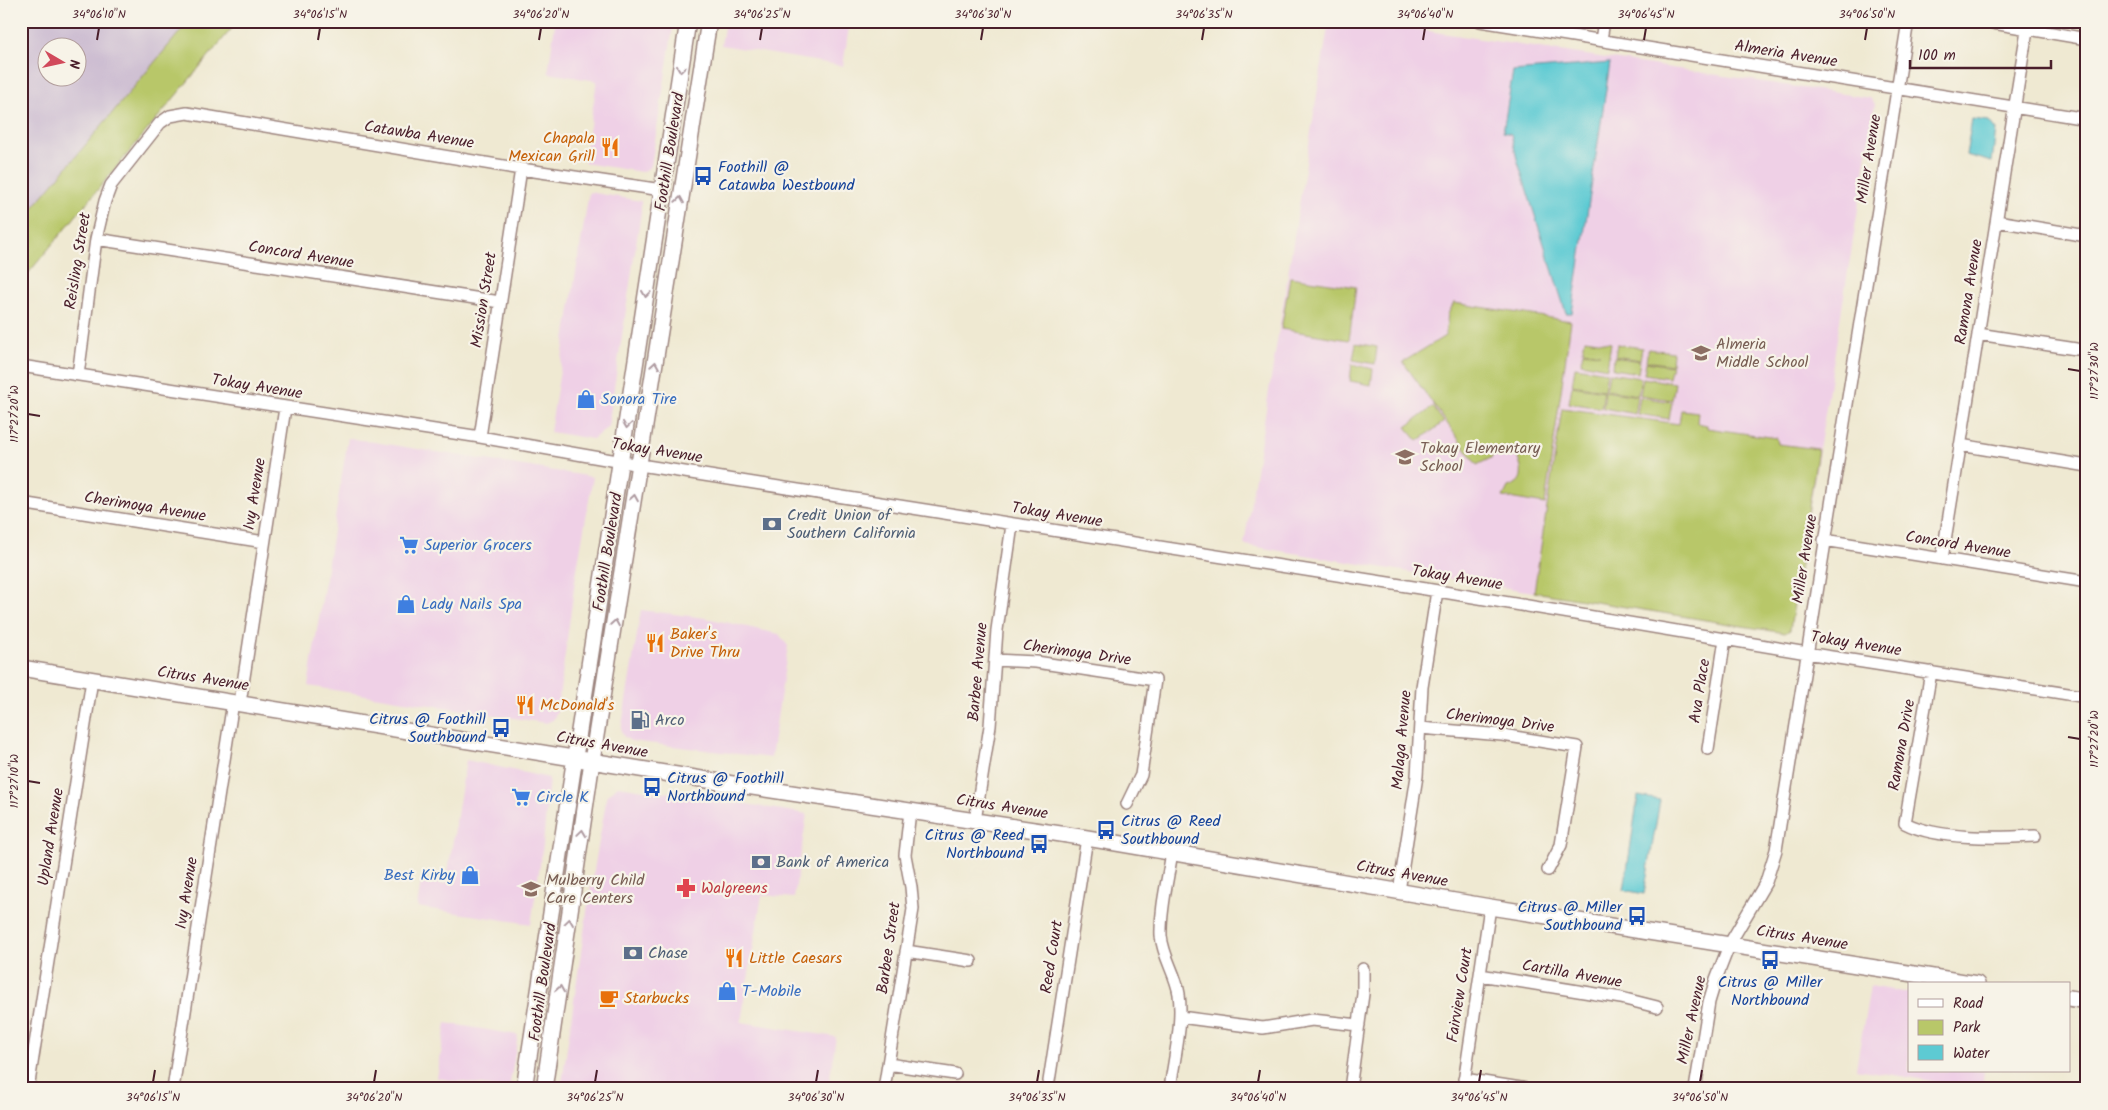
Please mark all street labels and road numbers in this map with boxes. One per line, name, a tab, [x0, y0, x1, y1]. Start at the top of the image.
street label: Almeria Avenue	[1733, 34, 1839, 74]
street label: Foothill Boulevard	[648, 90, 692, 213]
street label: Miller Avenue	[1850, 112, 1888, 206]
street label: Catawba Avenue	[362, 114, 476, 156]
street label: Reisling Street	[58, 210, 98, 311]
street label: Concord Avenue	[246, 234, 356, 276]
street label: Ramona Avenue	[1948, 238, 1990, 346]
street label: Mission Street	[464, 250, 504, 350]
street label: Tokay Avenue	[210, 367, 304, 407]
street label: Tokay Avenue	[610, 431, 704, 471]
street label: Ivy Avenue	[237, 456, 273, 532]
street label: Cherimoya Avenue	[82, 485, 208, 529]
street label: Foothill Boulevard	[586, 490, 630, 613]
street label: Tokay Avenue	[1010, 495, 1104, 535]
street label: Miller Avenue	[1786, 512, 1824, 606]
street label: Concord Avenue	[1903, 524, 2013, 566]
street label: Tokay Avenue	[1410, 558, 1504, 598]
street label: Barbee Avenue	[961, 621, 995, 723]
street label: Tokay Avenue	[1809, 624, 1903, 664]
street label: Cherimoya Drive	[1021, 633, 1133, 673]
street label: Ava Place	[1683, 657, 1717, 725]
street label: Citrus Avenue	[155, 659, 251, 699]
street label: Malaga Avenue	[1385, 689, 1419, 791]
street label: Ramona Drive	[1882, 697, 1922, 793]
street label: Cherimoya Drive	[1444, 702, 1556, 740]
street label: Citrus Avenue	[554, 725, 650, 765]
street label: Upland Avenue	[31, 786, 71, 888]
street label: Citrus Avenue	[954, 787, 1050, 827]
street label: Citrus Avenue	[1354, 854, 1450, 894]
street label: Ivy Avenue	[169, 855, 205, 931]
street label: Barbee Street	[870, 900, 908, 996]
street label: Reed Court	[1034, 918, 1070, 996]
street label: Citrus Avenue	[1754, 918, 1850, 958]
street label: Foothill Boulevard	[522, 920, 564, 1043]
street label: Fairview Court	[1440, 945, 1480, 1044]
street label: Cartilla Avenue	[1520, 953, 1624, 995]
street label: Miller Avenue	[1670, 973, 1714, 1067]

